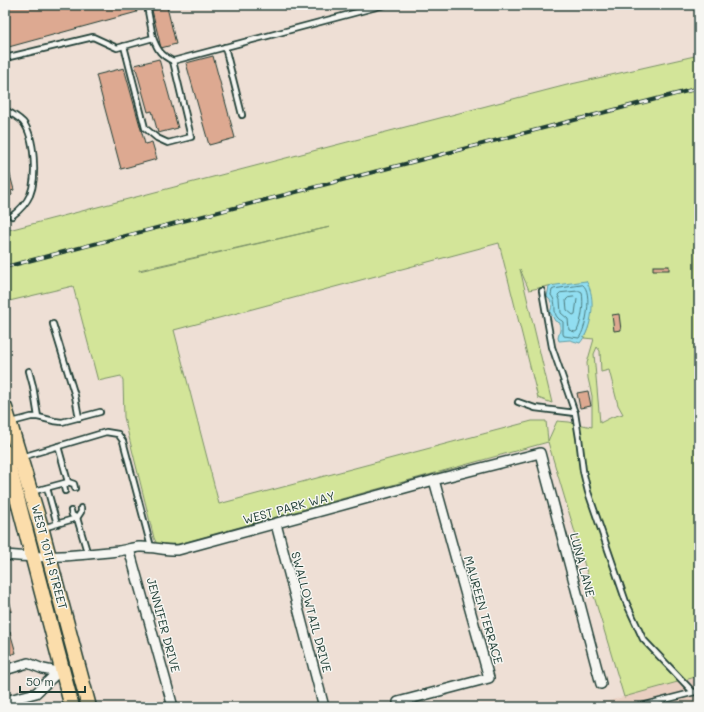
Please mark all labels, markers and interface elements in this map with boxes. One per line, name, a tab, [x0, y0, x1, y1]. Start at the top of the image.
street label: WEST PARK WAY	[241, 487, 337, 527]
street label: WEST 10TH STREET	[28, 502, 72, 611]
street label: LUNA LANE	[567, 531, 599, 599]
street label: SWALLOWTAIL DRIVE	[288, 550, 336, 674]
street label: MAUREEN TERRACE	[461, 554, 507, 666]
street label: JENNIFER DRIVE	[144, 576, 184, 674]
scale bar	[20, 668, 85, 694]
text: 50 m	[26, 673, 54, 689]

